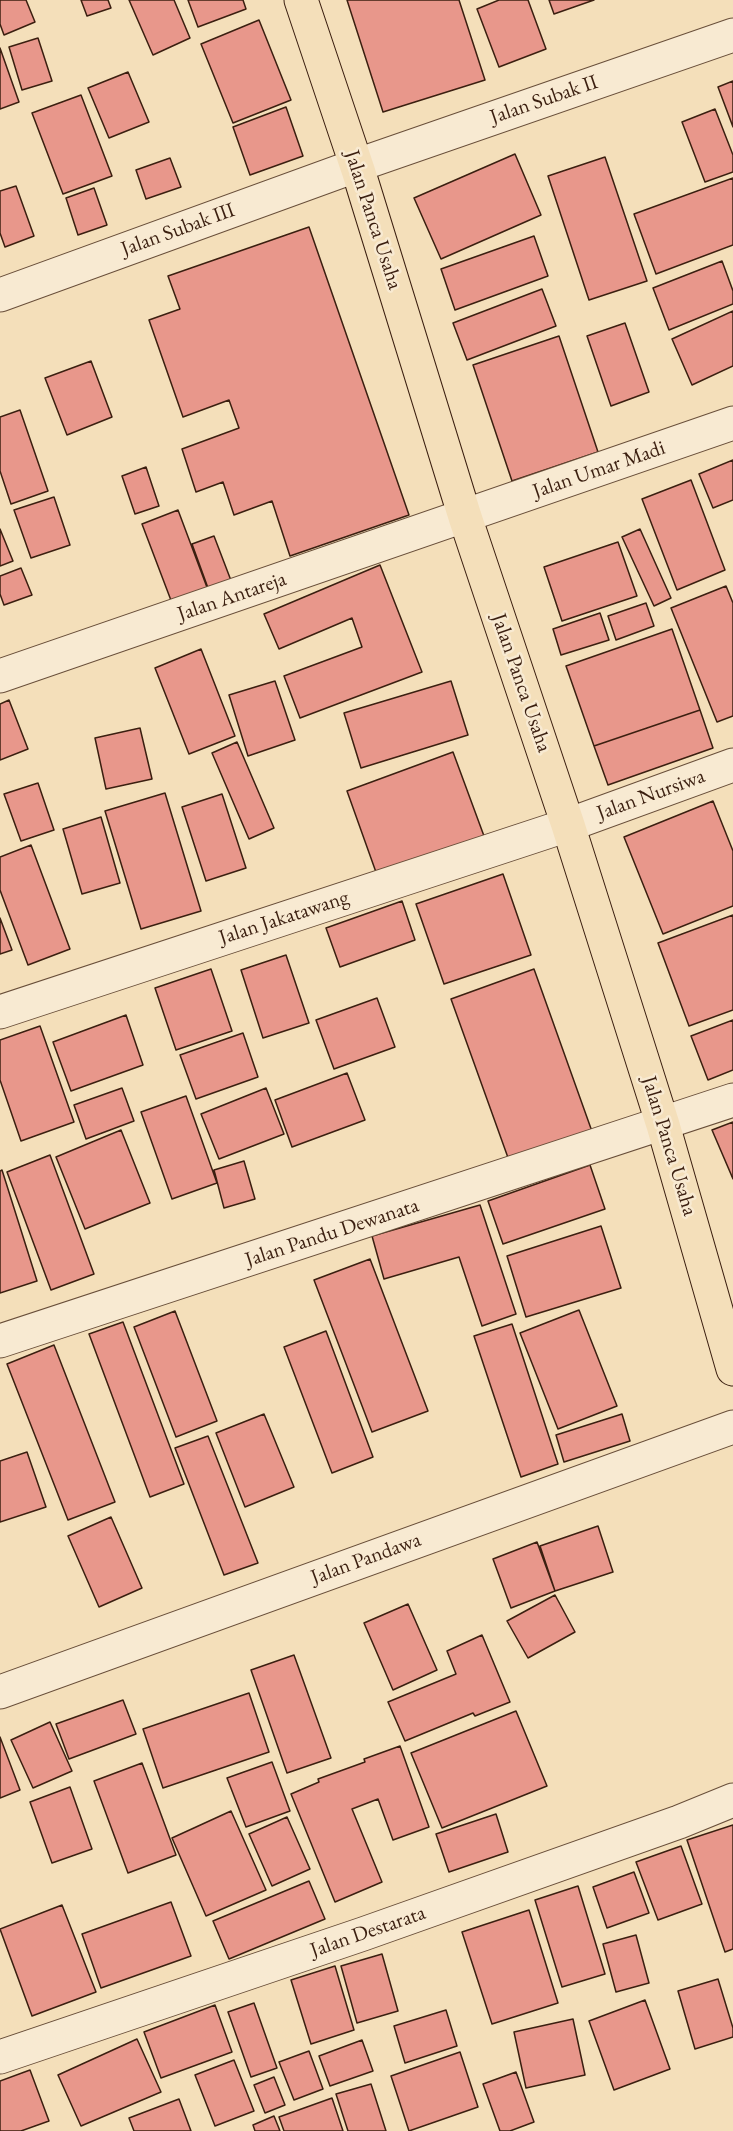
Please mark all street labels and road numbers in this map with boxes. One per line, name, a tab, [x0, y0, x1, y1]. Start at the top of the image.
street label: Jalan Subak II	[487, 70, 601, 130]
street label: Jalan Panca Usaha	[339, 147, 407, 293]
street label: Jalan Subak III	[118, 198, 238, 262]
street label: Jalan Umar Madi	[530, 436, 668, 504]
street label: Jalan Antareja	[174, 567, 290, 627]
street label: Jalan Panca Usaha	[485, 610, 557, 756]
street label: Jalan Nursiwa	[593, 764, 709, 826]
street label: Jalan Jakatawang	[216, 885, 352, 951]
street label: Jalan Panca Usaha	[636, 1073, 702, 1219]
street label: Jalan Pandu Dewanata	[242, 1193, 422, 1273]
street label: Jalan Pandawa	[308, 1527, 424, 1591]
street label: Jalan Destarata	[307, 1900, 429, 1964]

